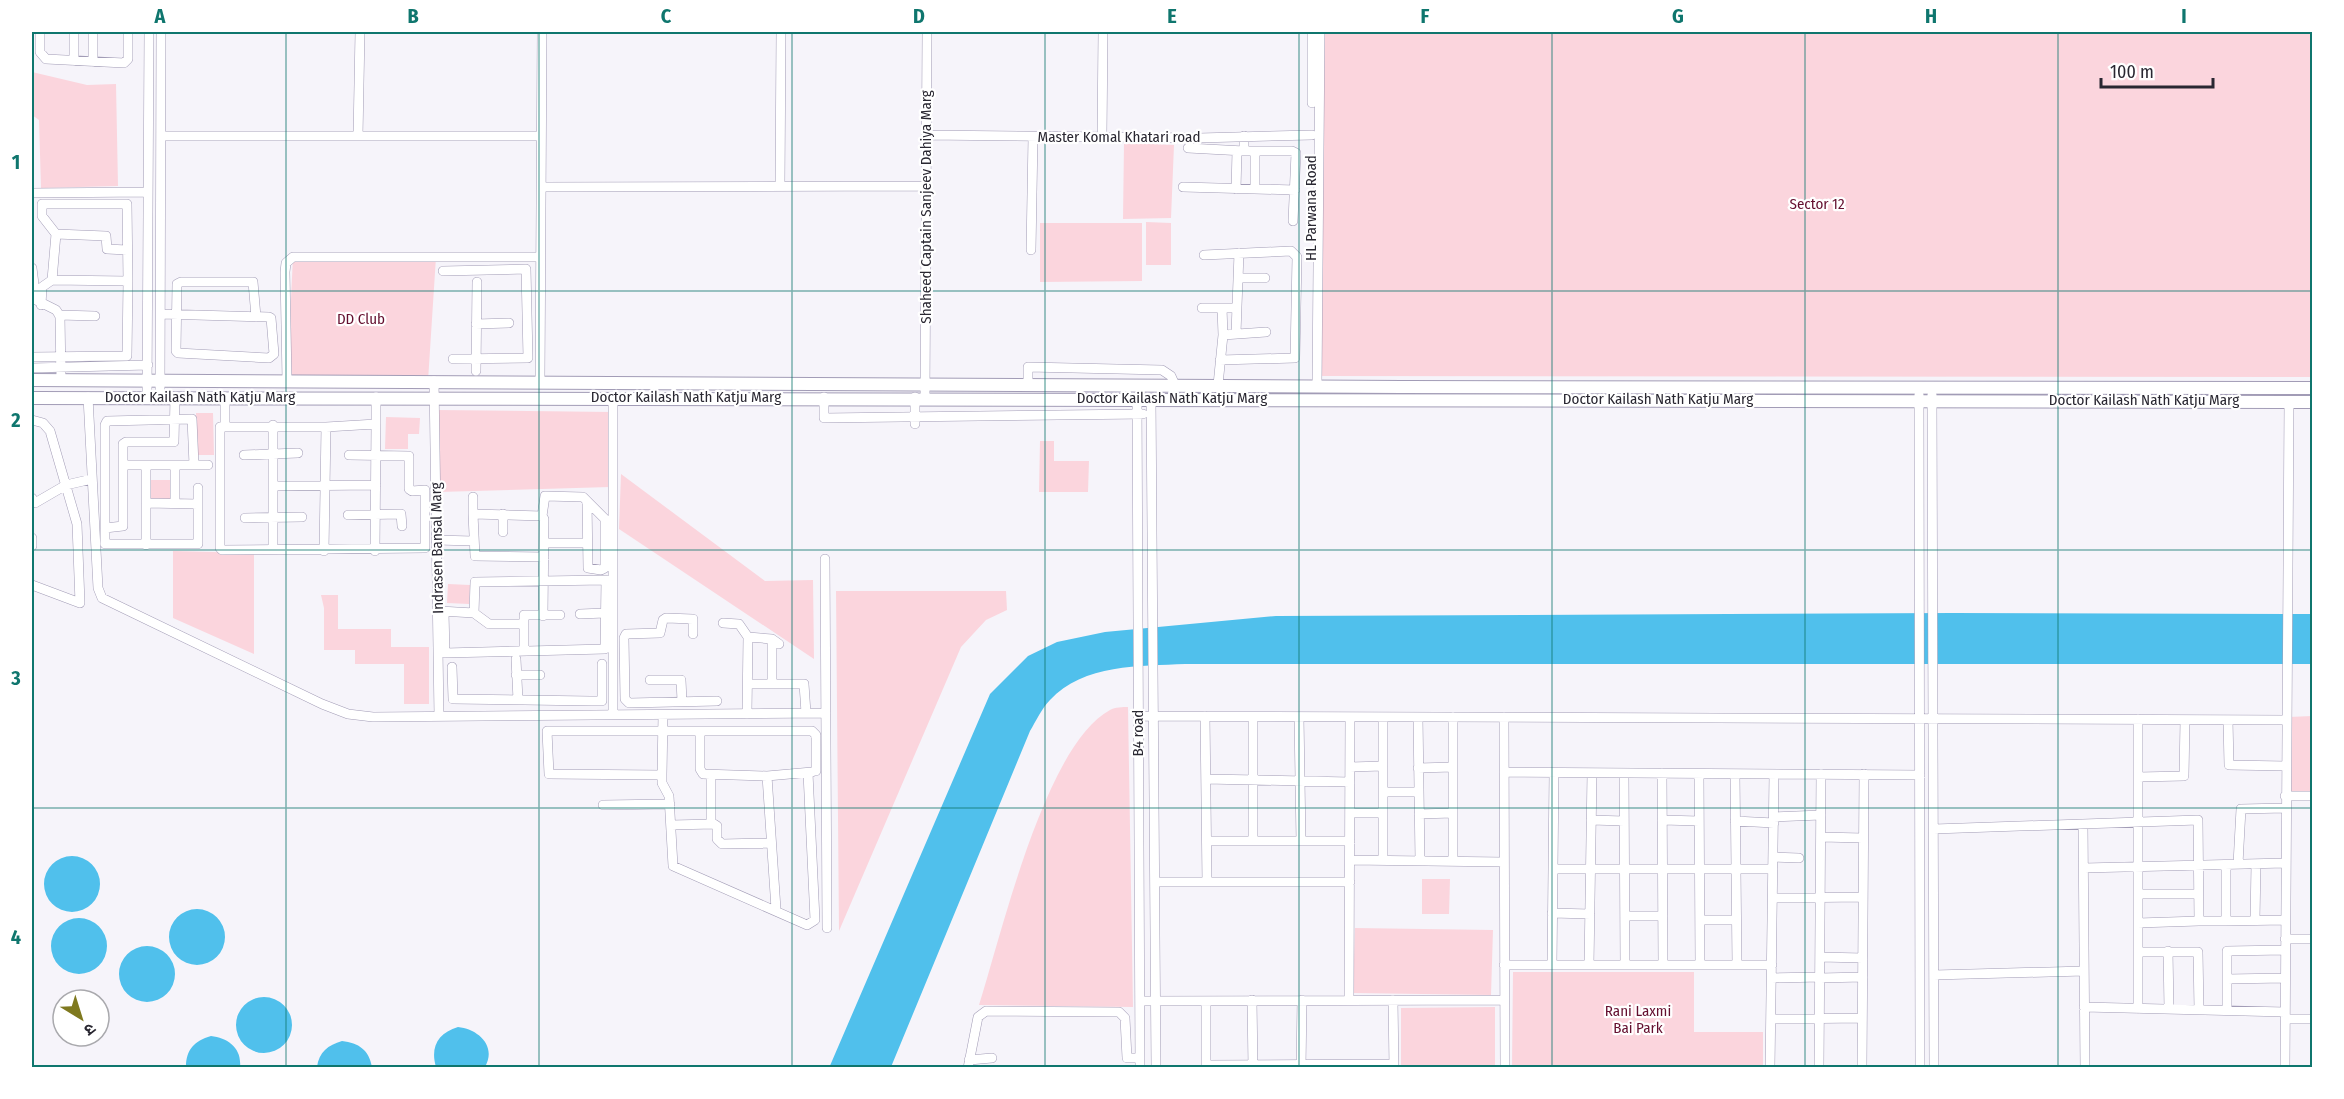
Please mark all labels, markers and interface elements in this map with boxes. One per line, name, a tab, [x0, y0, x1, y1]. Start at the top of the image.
text: A	[154, 4, 167, 28]
text: B	[407, 4, 419, 28]
text: C	[661, 4, 672, 28]
text: D	[913, 4, 925, 28]
text: E	[1167, 4, 1177, 28]
text: F	[1421, 4, 1430, 28]
text: G	[1672, 4, 1684, 28]
text: H	[1925, 4, 1937, 28]
text: I	[2181, 4, 2187, 28]
scale bar	[2101, 51, 2214, 89]
text: 100 m	[2110, 61, 2154, 83]
street label: Shaheed Captain Sanjeev Dahiya Marg	[917, 90, 935, 324]
street label: Master Komal Khatari road	[1038, 128, 1200, 146]
text: 1	[12, 150, 20, 174]
street label: HL Parwana Road	[1302, 155, 1320, 261]
park label: Sector 12	[1789, 195, 1845, 213]
park label: DD Club	[337, 310, 385, 328]
street label: Doctor Kailash Nath Katju Marg	[105, 388, 295, 406]
street label: Doctor Kailash Nath Katju Marg	[591, 388, 781, 406]
street label: Doctor Kailash Nath Katju Marg	[1077, 389, 1267, 407]
street label: Doctor Kailash Nath Katju Marg	[1563, 390, 1753, 408]
street label: Doctor Kailash Nath Katju Marg	[2049, 391, 2239, 409]
text: 2	[10, 408, 21, 432]
street label: Indrasen Bansal Marg	[427, 482, 447, 614]
text: 3	[10, 666, 21, 690]
street label: B4 road	[1129, 710, 1147, 756]
text: 4	[11, 925, 21, 949]
north arrow	[51, 988, 111, 1048]
park label: Rani Laxmi Bai Park	[1605, 1002, 1671, 1037]
text: उ	[80, 1019, 99, 1040]

